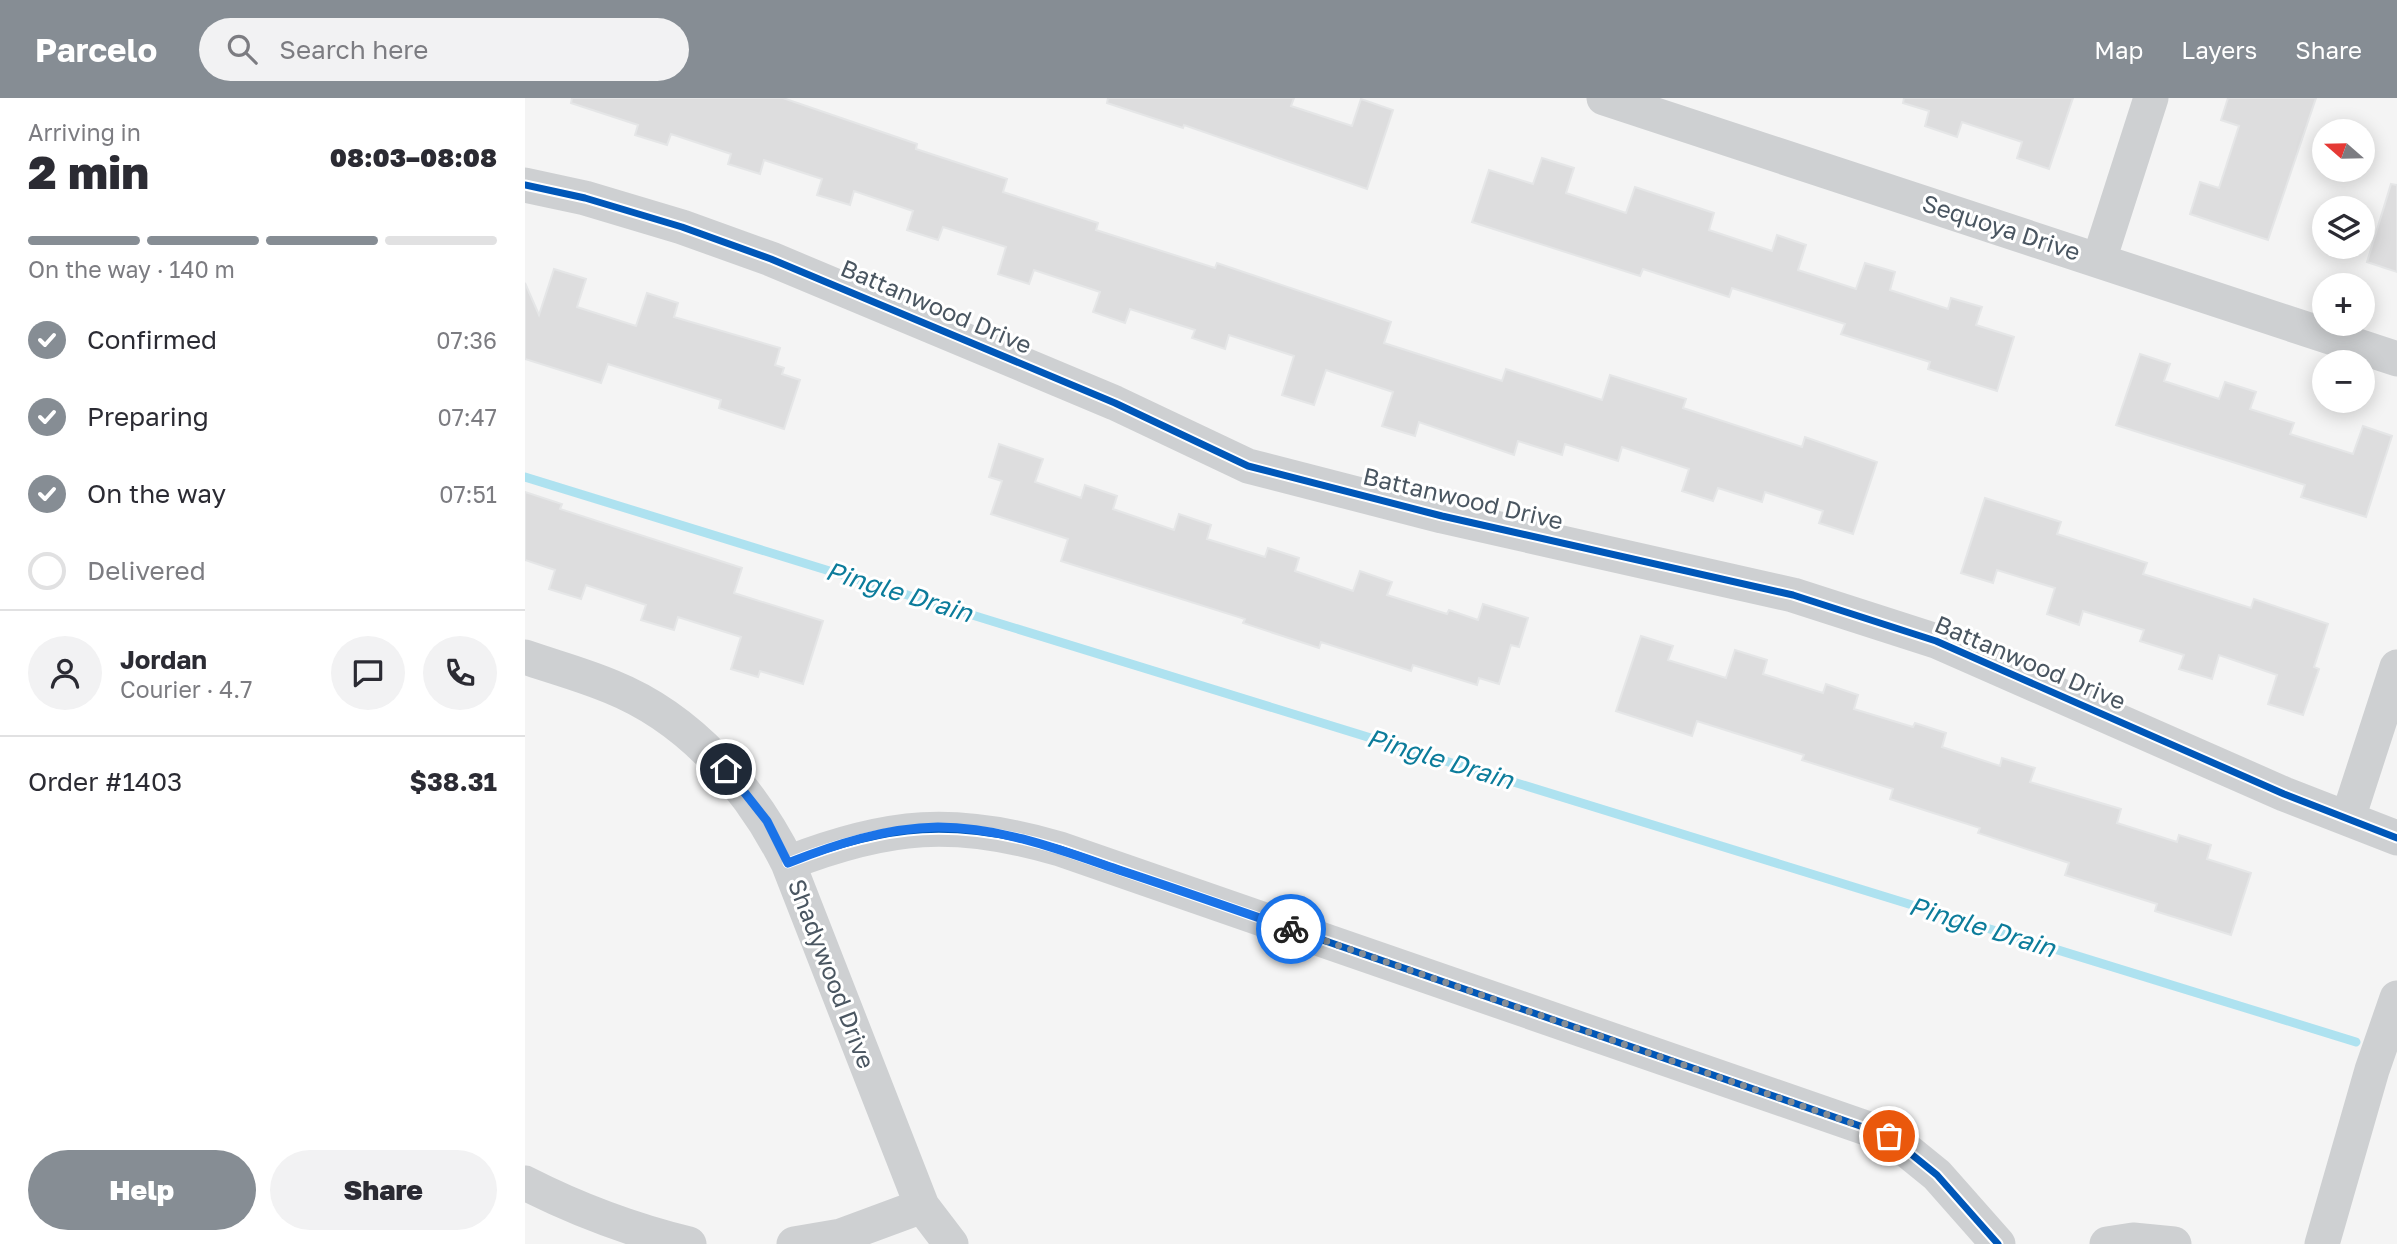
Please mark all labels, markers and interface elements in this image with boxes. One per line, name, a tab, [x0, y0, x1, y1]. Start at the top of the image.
search box	[199, 18, 689, 81]
text: Parcelo	[35, 30, 157, 69]
icon: search	[223, 30, 261, 68]
text: Search here	[279, 34, 428, 65]
text: Map	[2094, 35, 2143, 64]
text: Layers	[2181, 35, 2257, 64]
text: Share	[2295, 35, 2362, 64]
text: Arriving in	[28, 118, 141, 146]
north arrow	[2312, 119, 2375, 182]
map controls	[2312, 119, 2375, 413]
text: 08:03–08:08	[330, 142, 497, 173]
text: 2 min	[28, 144, 149, 199]
street label: Sequoya Drive	[1919, 187, 2084, 266]
button: layers	[2312, 196, 2375, 259]
street label: Battanwood Drive	[837, 252, 1036, 359]
text: On the way · 140 m	[28, 255, 235, 283]
button: +	[2312, 273, 2375, 336]
icon: check	[28, 321, 66, 359]
text: Confirmed	[87, 324, 217, 355]
text: 07:36	[436, 326, 497, 354]
button: −	[2312, 350, 2375, 413]
icon: check	[28, 398, 66, 436]
text: Preparing	[87, 401, 209, 432]
text: 07:47	[437, 403, 497, 431]
street label: Battanwood Drive	[1360, 460, 1566, 535]
icon: check	[28, 475, 66, 513]
text: On the way	[87, 478, 226, 509]
text: 07:51	[439, 480, 497, 508]
text: Delivered	[87, 555, 206, 586]
water label: Pingle Drain	[822, 555, 977, 629]
street label: Battanwood Drive	[1931, 608, 2130, 715]
button: person	[28, 636, 102, 710]
button: chat	[331, 636, 405, 710]
button: phone	[423, 636, 497, 710]
text: Jordan	[120, 644, 207, 675]
text: Courier · 4.7	[120, 675, 252, 703]
water label: Pingle Drain	[1363, 722, 1518, 796]
pin	[696, 739, 756, 799]
icon: home	[707, 750, 745, 788]
text: Order #1403	[28, 766, 182, 797]
text: $38.31	[410, 766, 497, 797]
street label: Shadywood Drive	[783, 875, 882, 1072]
water label: Pingle Drain	[1905, 890, 2060, 964]
courier	[1256, 894, 1326, 964]
icon: bike	[1272, 910, 1310, 948]
pin	[1859, 1106, 1919, 1166]
icon: bag	[1870, 1117, 1908, 1155]
button: Help	[28, 1150, 256, 1230]
button: Share	[270, 1150, 497, 1230]

